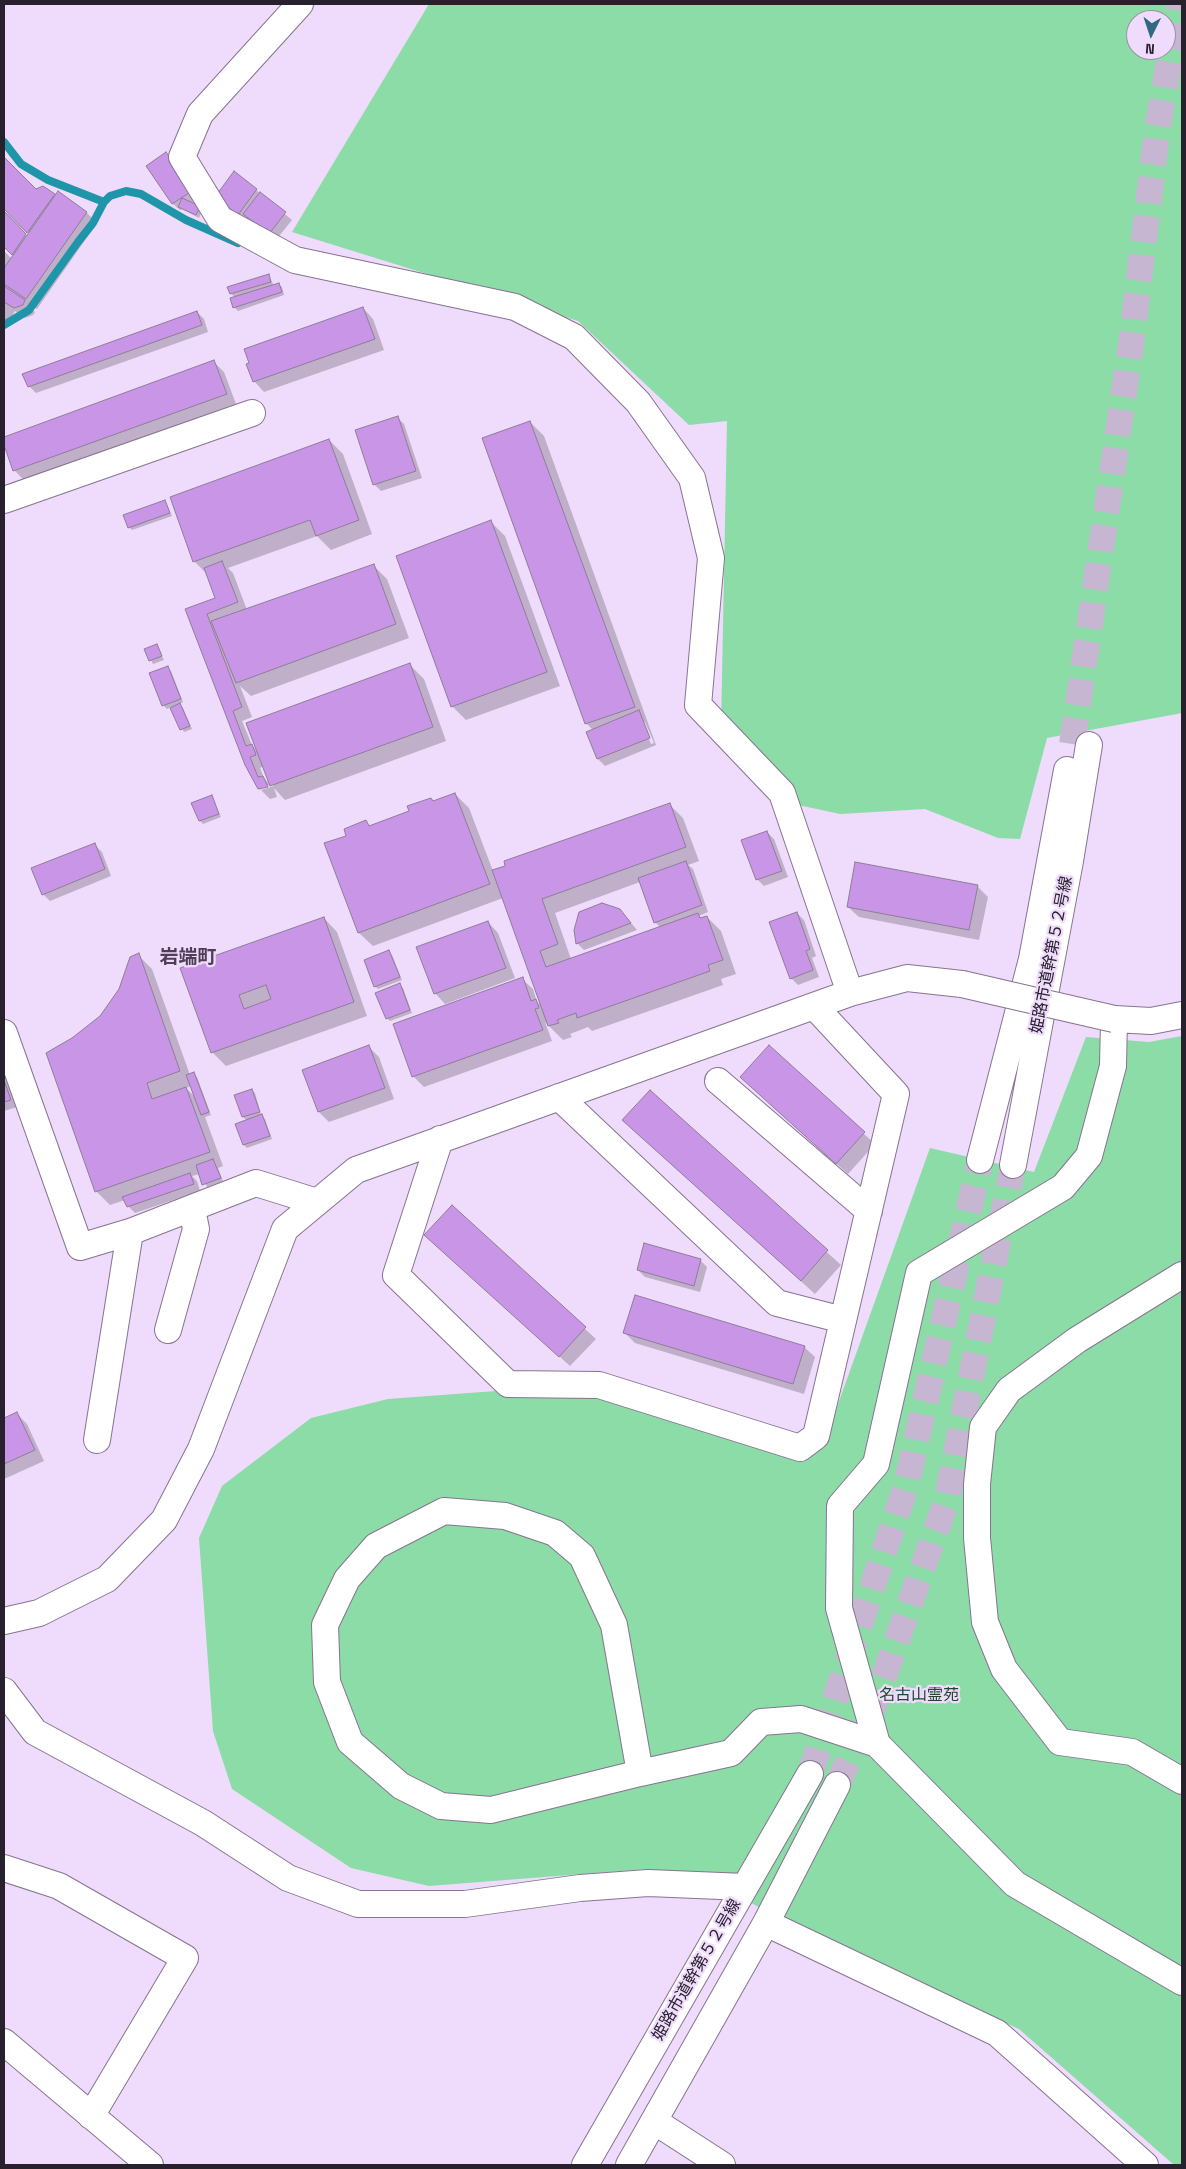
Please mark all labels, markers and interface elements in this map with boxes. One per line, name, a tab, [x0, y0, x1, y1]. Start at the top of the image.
north arrow	[1126, 10, 1176, 60]
text: N	[1145, 40, 1155, 58]
street label: 姫路市道幹第５２号線	[1027, 875, 1077, 1035]
district label: 岩端町	[160, 947, 216, 969]
park label: 名古山霊苑	[879, 1686, 959, 1706]
street label: 姫路市道幹第５２号線	[649, 1896, 745, 2044]

